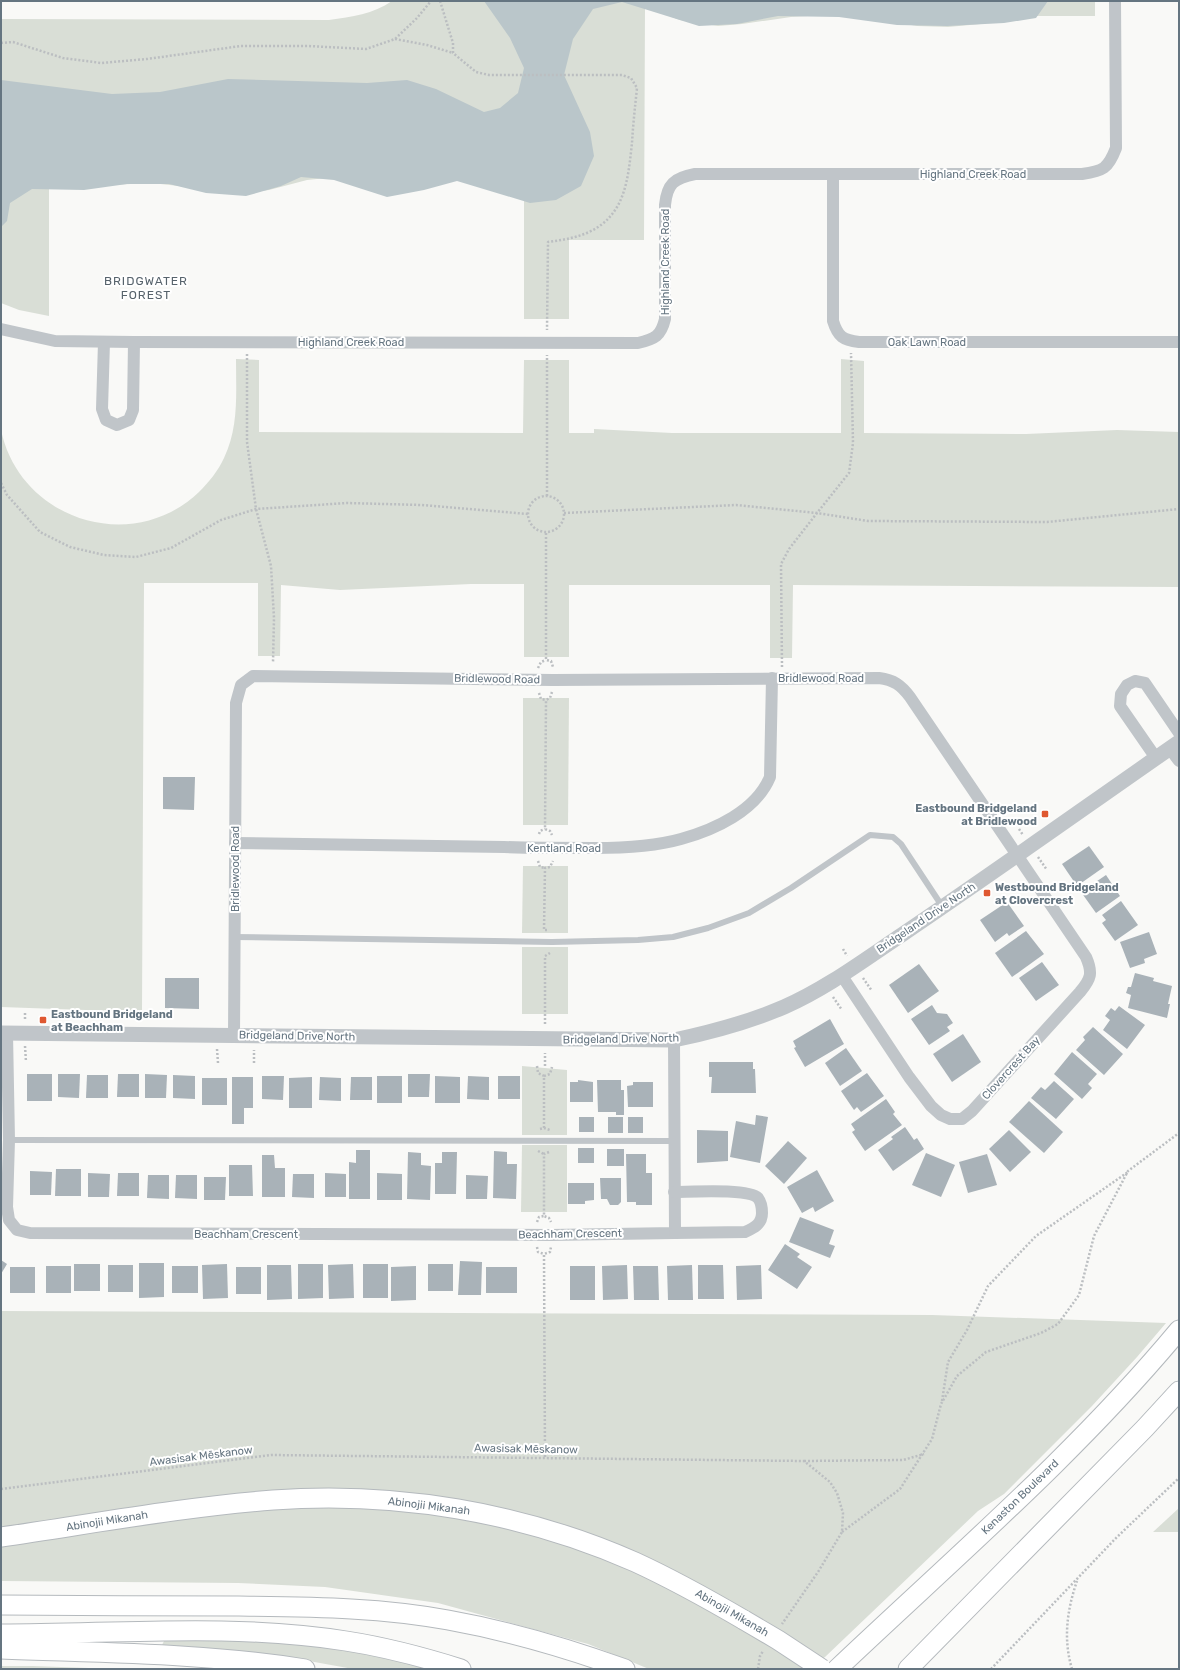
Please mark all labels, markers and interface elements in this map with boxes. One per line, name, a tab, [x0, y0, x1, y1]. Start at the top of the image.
street label: Highland Creek Road	[920, 168, 1026, 181]
street label: Highland Creek Road	[659, 209, 672, 315]
district label: BRIDGWATER FOREST	[104, 274, 188, 302]
street label: Highland Creek Road	[298, 336, 404, 349]
street label: Oak Lawn Road	[888, 336, 966, 349]
street label: Bridlewood Road	[454, 672, 540, 686]
street label: Bridlewood Road	[778, 672, 864, 685]
place label: Eastbound Bridgeland at Bridlewood	[915, 802, 1037, 828]
marker: Eastbound Bridgeland at Bridlewood	[1040, 809, 1050, 819]
street label: Bridlewood Road	[229, 826, 242, 912]
street label: Kentland Road	[527, 842, 601, 855]
street label: Bridgeland Drive North	[874, 880, 978, 956]
place label: Westbound Bridgeland at Clovercrest	[995, 881, 1119, 907]
marker: Westbound Bridgeland at Clovercrest	[982, 888, 992, 898]
place label: Eastbound Bridgeland at Beachham	[51, 1008, 173, 1034]
marker: Eastbound Bridgeland at Beachham	[38, 1015, 48, 1025]
street label: Bridgeland Drive North	[239, 1028, 355, 1044]
street label: Bridgeland Drive North	[563, 1031, 679, 1047]
street label: Clovercrest Bay	[979, 1034, 1043, 1102]
street label: Beachham Crescent	[518, 1227, 623, 1241]
street label: Beachham Crescent	[194, 1228, 299, 1241]
street label: Awasisak Mēskanow	[474, 1442, 578, 1456]
street label: Awasisak Mēskanow	[149, 1443, 254, 1469]
street label: Kenaston Boulevard	[979, 1457, 1061, 1537]
street label: Abinojii Mikanah	[387, 1495, 471, 1517]
street label: Abinojii Mikanah	[65, 1508, 149, 1534]
street label: Abinojii Mikanah	[693, 1587, 771, 1639]

